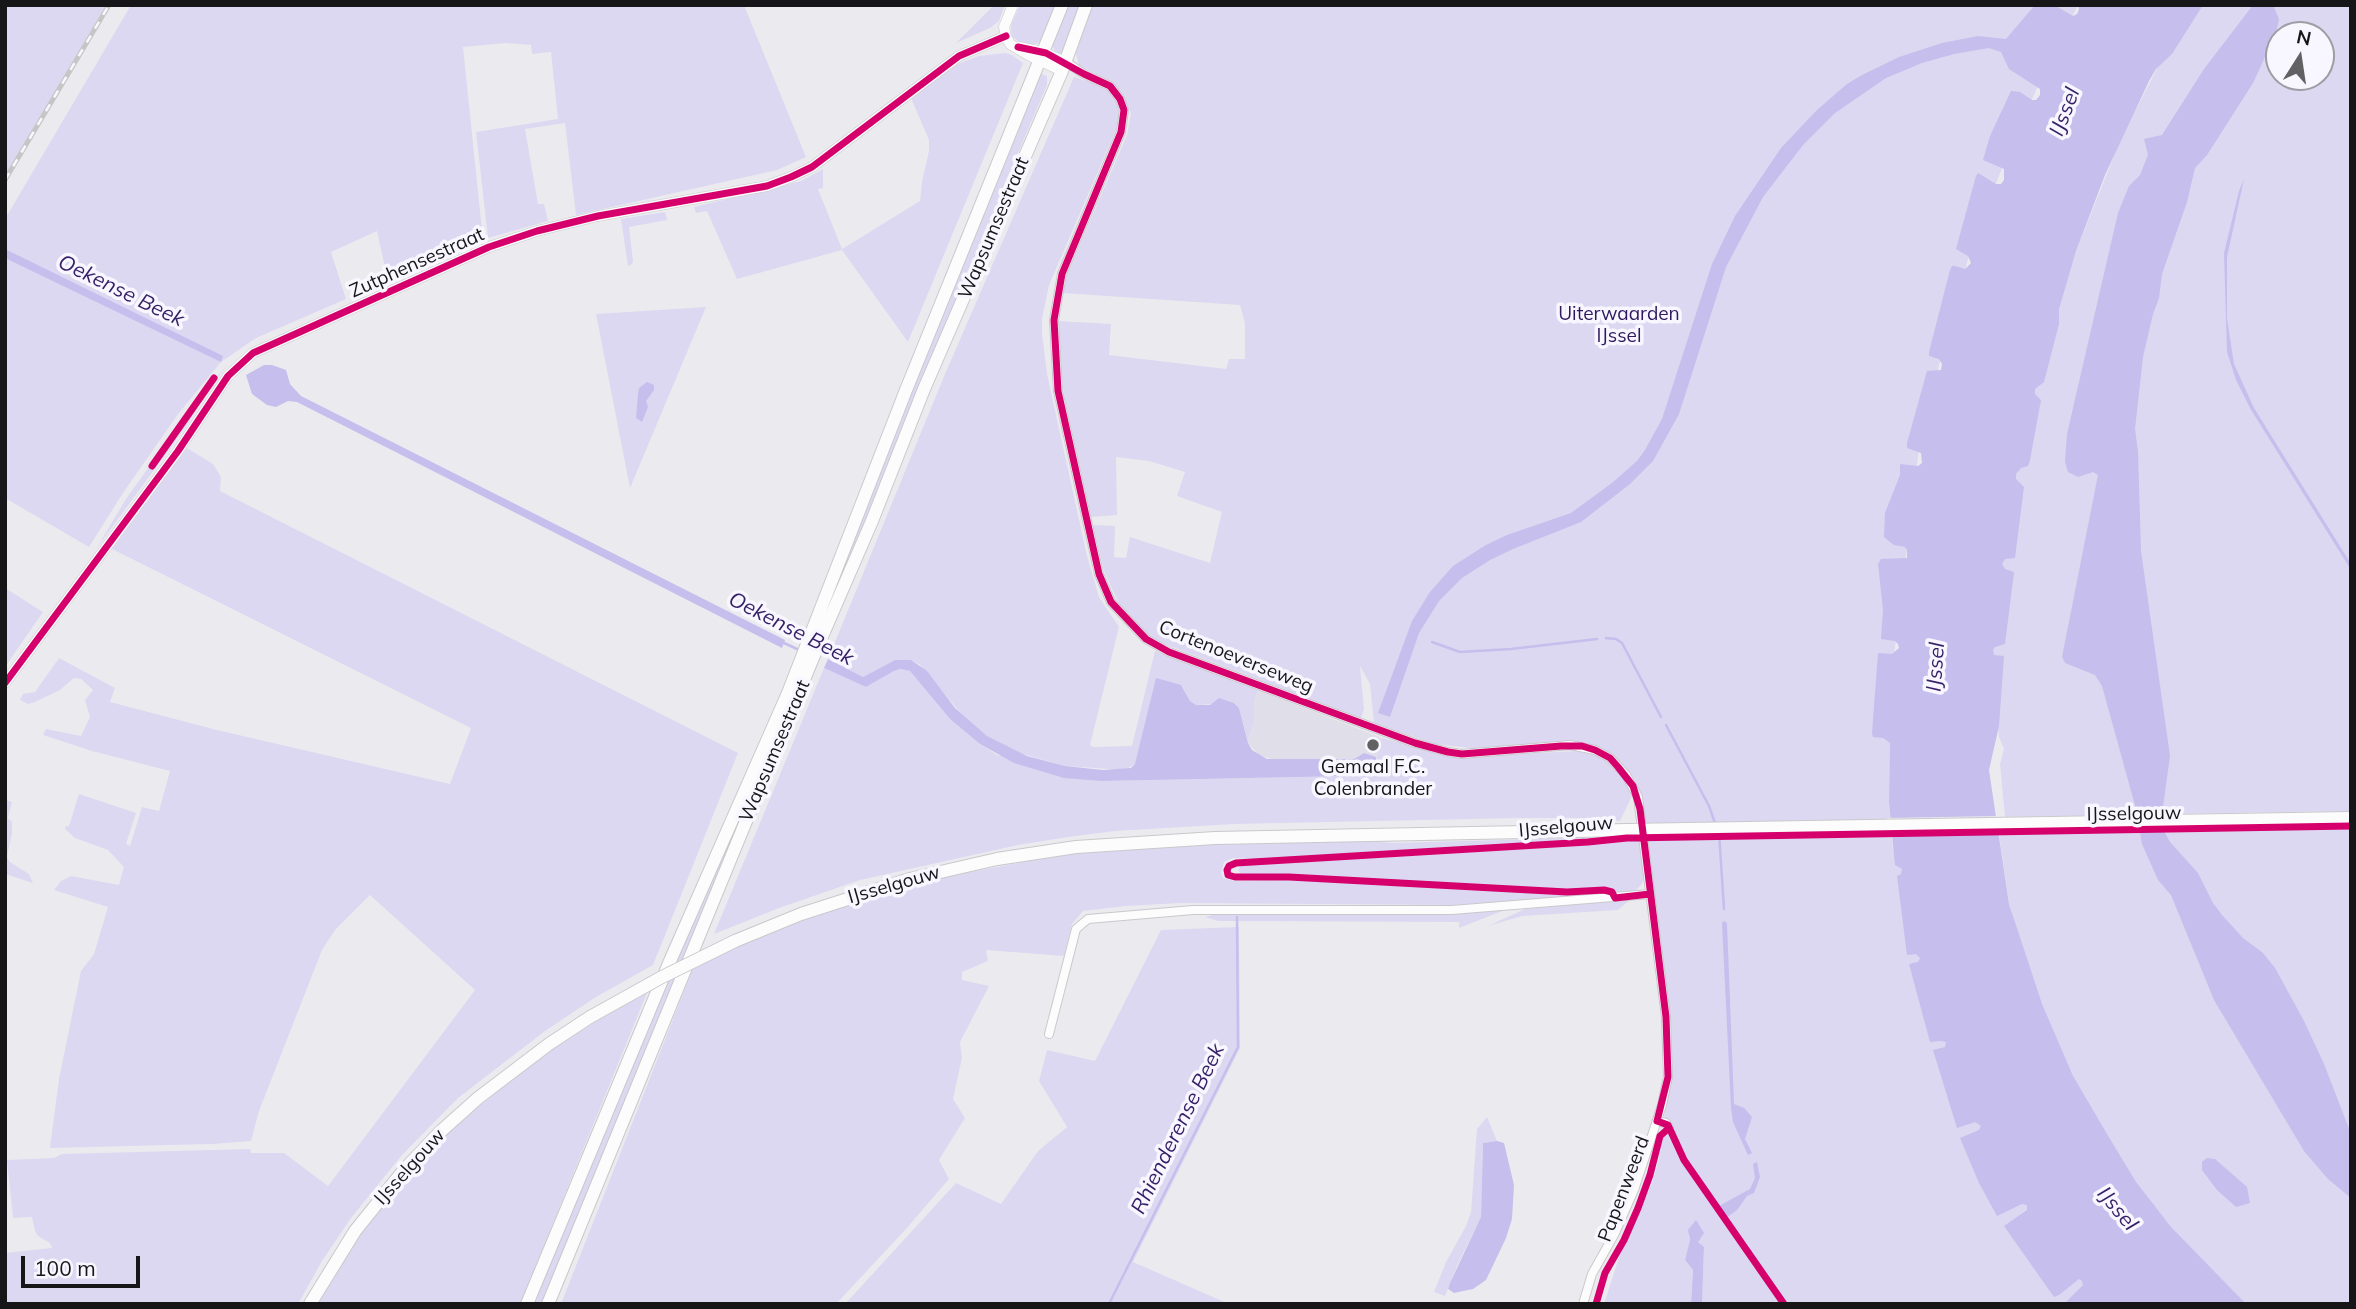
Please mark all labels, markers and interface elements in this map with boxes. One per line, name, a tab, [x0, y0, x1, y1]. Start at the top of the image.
north arrow	[2265, 21, 2335, 91]
text: N	[2294, 24, 2313, 51]
water label: IJssel	[2044, 84, 2086, 140]
street label: Wapsumsestraat	[954, 154, 1034, 302]
street label: Zutphensestraat	[346, 223, 488, 303]
water label: Oekense Beek	[54, 250, 188, 332]
park label: Uiterwaarden IJssel	[1558, 303, 1680, 347]
water label: Oekense Beek	[724, 587, 858, 671]
street label: Cortenoeverseweg	[1155, 616, 1317, 698]
water label: IJssel	[1922, 641, 1950, 693]
street label: Wapsumsestraat	[735, 677, 815, 825]
marker: Gemaal F.C. Colenbrander	[1365, 737, 1381, 753]
place label: Gemaal F.C. Colenbrander	[1314, 756, 1432, 800]
street label: IJsselgouw	[2086, 802, 2182, 826]
street label: IJsselgouw	[1518, 812, 1614, 842]
street label: IJsselgouw	[845, 861, 943, 909]
water label: Rhienderense Beek	[1126, 1040, 1230, 1218]
street label: IJsselgouw	[370, 1124, 450, 1210]
street label: Papenweerd	[1593, 1133, 1655, 1245]
water label: IJssel	[2091, 1182, 2143, 1236]
scale bar	[24, 1242, 144, 1286]
text: 100 m	[34, 1255, 96, 1281]

